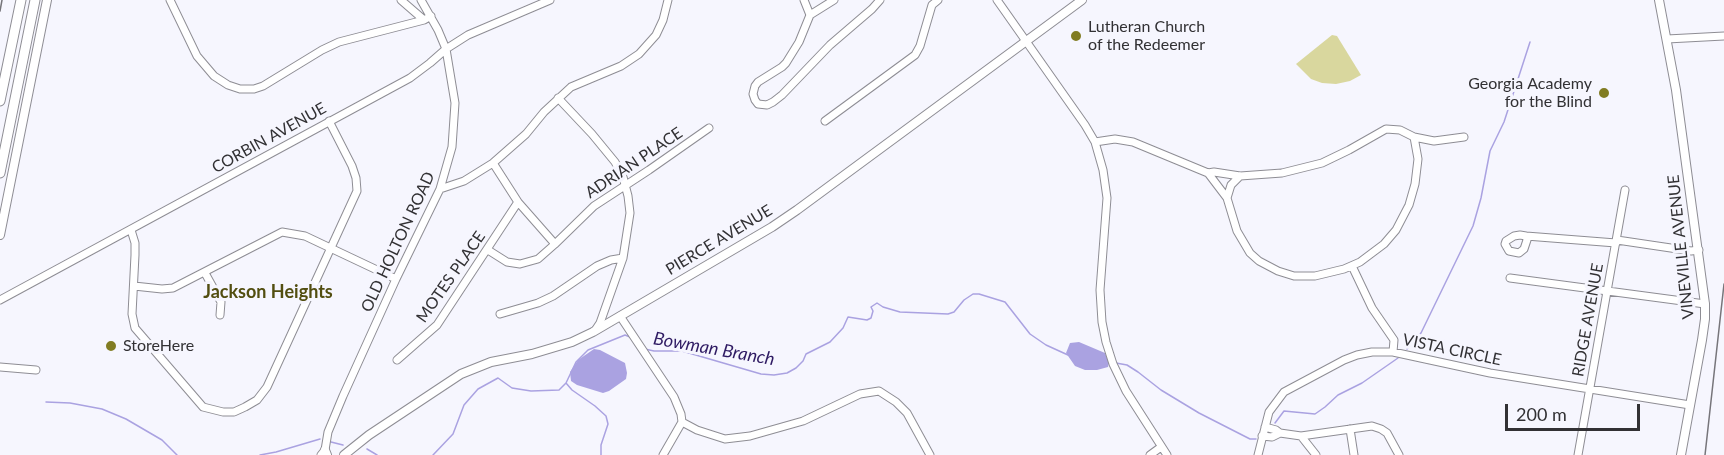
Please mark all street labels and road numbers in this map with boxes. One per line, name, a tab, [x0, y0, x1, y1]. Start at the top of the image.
street label: CORBIN AVENUE	[209, 99, 329, 177]
street label: ADRIAN PLACE	[582, 123, 686, 203]
street label: OLD HOLTON ROAD	[357, 169, 439, 315]
street label: VINEVILLE AVENUE	[1664, 174, 1698, 320]
street label: PIERCE AVENUE	[662, 201, 776, 279]
street label: MOTES PLACE	[412, 228, 490, 326]
street label: RIDGE AVENUE	[1569, 262, 1607, 378]
street label: VISTA CIRCLE	[1401, 330, 1503, 370]

